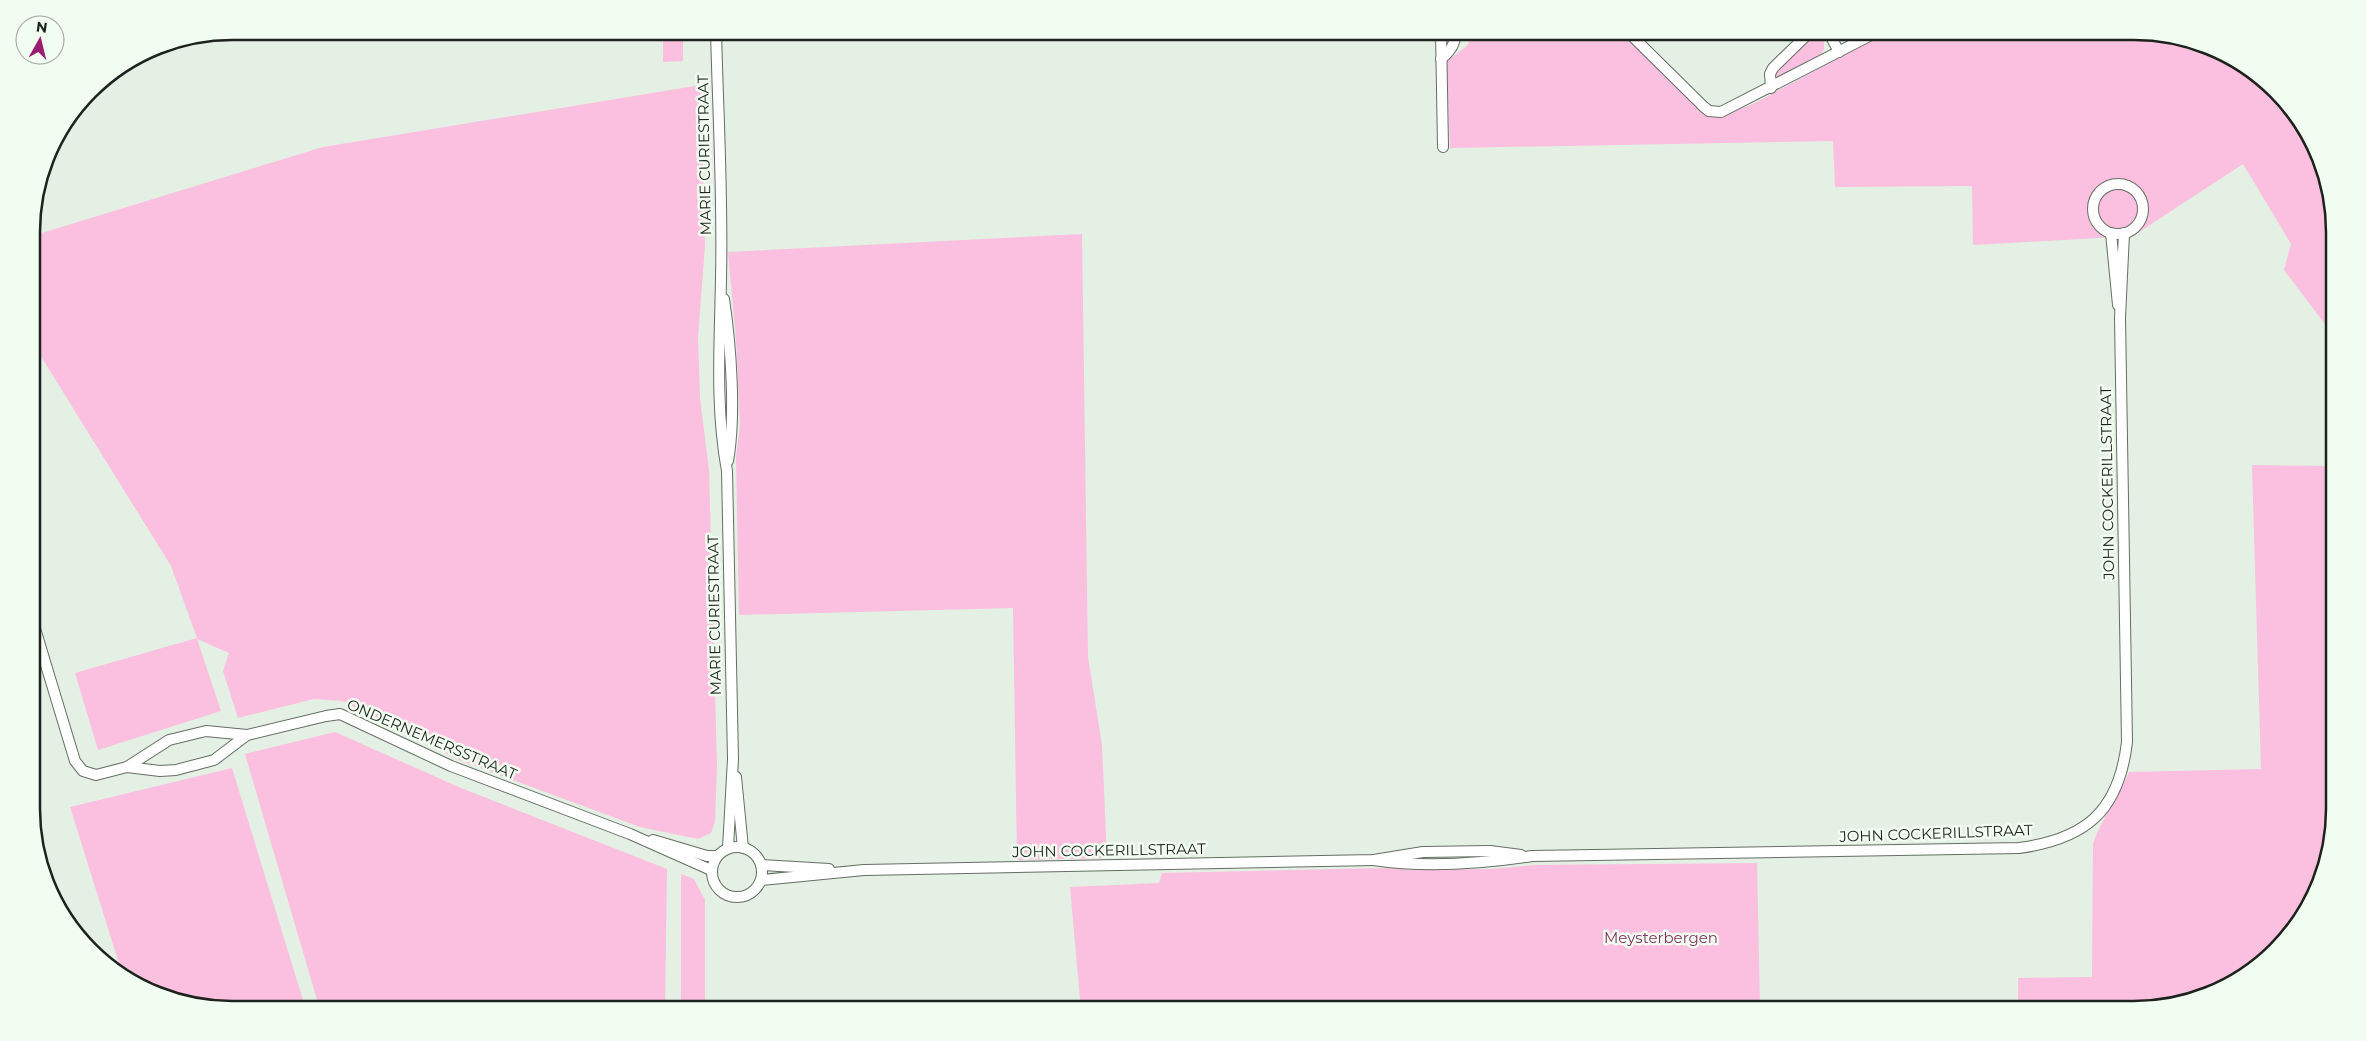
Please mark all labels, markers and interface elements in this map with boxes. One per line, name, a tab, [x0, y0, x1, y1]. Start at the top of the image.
north arrow	[15, 15, 65, 65]
text: N	[35, 17, 49, 37]
street label: MARIE CURIESTRAAT	[693, 74, 715, 235]
street label: JOHN COCKERILLSTRAAT	[2096, 386, 2118, 581]
street label: MARIE CURIESTRAAT	[703, 534, 725, 695]
street label: ONDERNEMERSSTRAAT	[344, 695, 520, 784]
street label: JOHN COCKERILLSTRAAT	[1838, 820, 2033, 846]
street label: JOHN COCKERILLSTRAAT	[1011, 839, 1206, 861]
park label: Meysterbergen	[1604, 928, 1718, 947]

